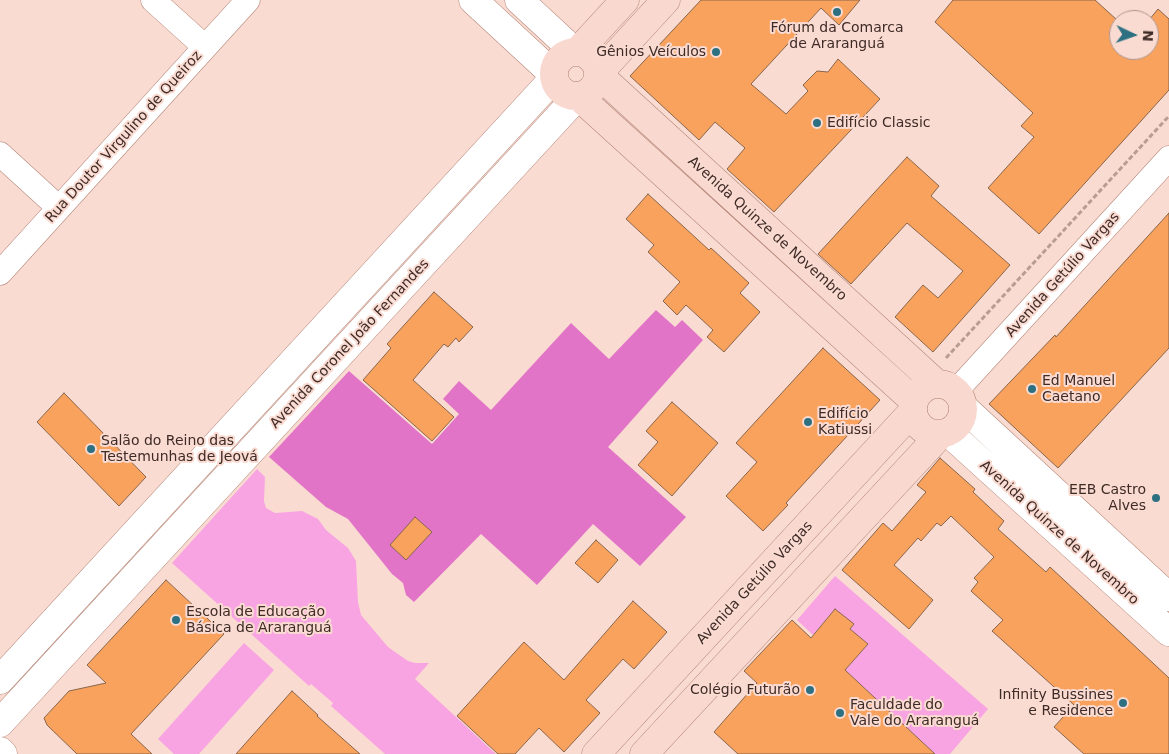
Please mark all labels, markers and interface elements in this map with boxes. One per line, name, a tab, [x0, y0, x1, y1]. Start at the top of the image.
marker: Fórum da Comarca de Araranguá	[831, 6, 843, 18]
north arrow	[1109, 10, 1159, 60]
place label: Fórum da Comarca de Araranguá	[770, 20, 904, 52]
text: N	[1140, 29, 1156, 42]
place label: Gênios Veículos	[596, 44, 706, 60]
marker: Gênios Veículos	[710, 46, 722, 58]
street label: Rua Doutor Virgulino de Queiroz	[42, 48, 206, 226]
place label: Edifício Classic	[827, 115, 930, 131]
marker: Edifício Classic	[811, 117, 823, 129]
street label: Avenida Quinze de Novembro	[684, 153, 850, 305]
street label: Avenida Getúlio Vargas	[1002, 209, 1124, 341]
street label: Avenida Coronel João Fernandes	[267, 256, 433, 432]
place label: Ed Manuel Caetano	[1042, 373, 1115, 406]
marker: Ed Manuel Caetano	[1026, 383, 1038, 395]
place label: Edifício Katiussi	[818, 406, 872, 438]
marker: Edifício Katiussi	[802, 416, 814, 428]
place label: Salão do Reino das Testemunhas de Jeová	[101, 433, 258, 466]
marker: Salão do Reino das Testemunhas de Jeová	[85, 443, 97, 455]
street label: Avenida Quinze de Novembro	[976, 457, 1142, 609]
place label: EEB Castro Alves	[1069, 482, 1146, 514]
marker: EEB Castro Alves	[1150, 492, 1162, 504]
street label: Avenida Getúlio Vargas	[694, 518, 816, 648]
place label: Escola de Educação Básica de Araranguá	[186, 604, 332, 636]
marker: Escola de Educação Básica de Araranguá	[170, 614, 182, 626]
place label: Colégio Futurão	[690, 682, 800, 698]
marker: Colégio Futurão	[804, 684, 816, 696]
place label: Infinity Bussines e Residence	[998, 687, 1113, 720]
place label: Faculdade do Vale do Araranguá	[850, 697, 979, 730]
marker: Infinity Bussines e Residence	[1117, 697, 1129, 709]
marker: Faculdade do Vale do Araranguá	[834, 707, 846, 719]

